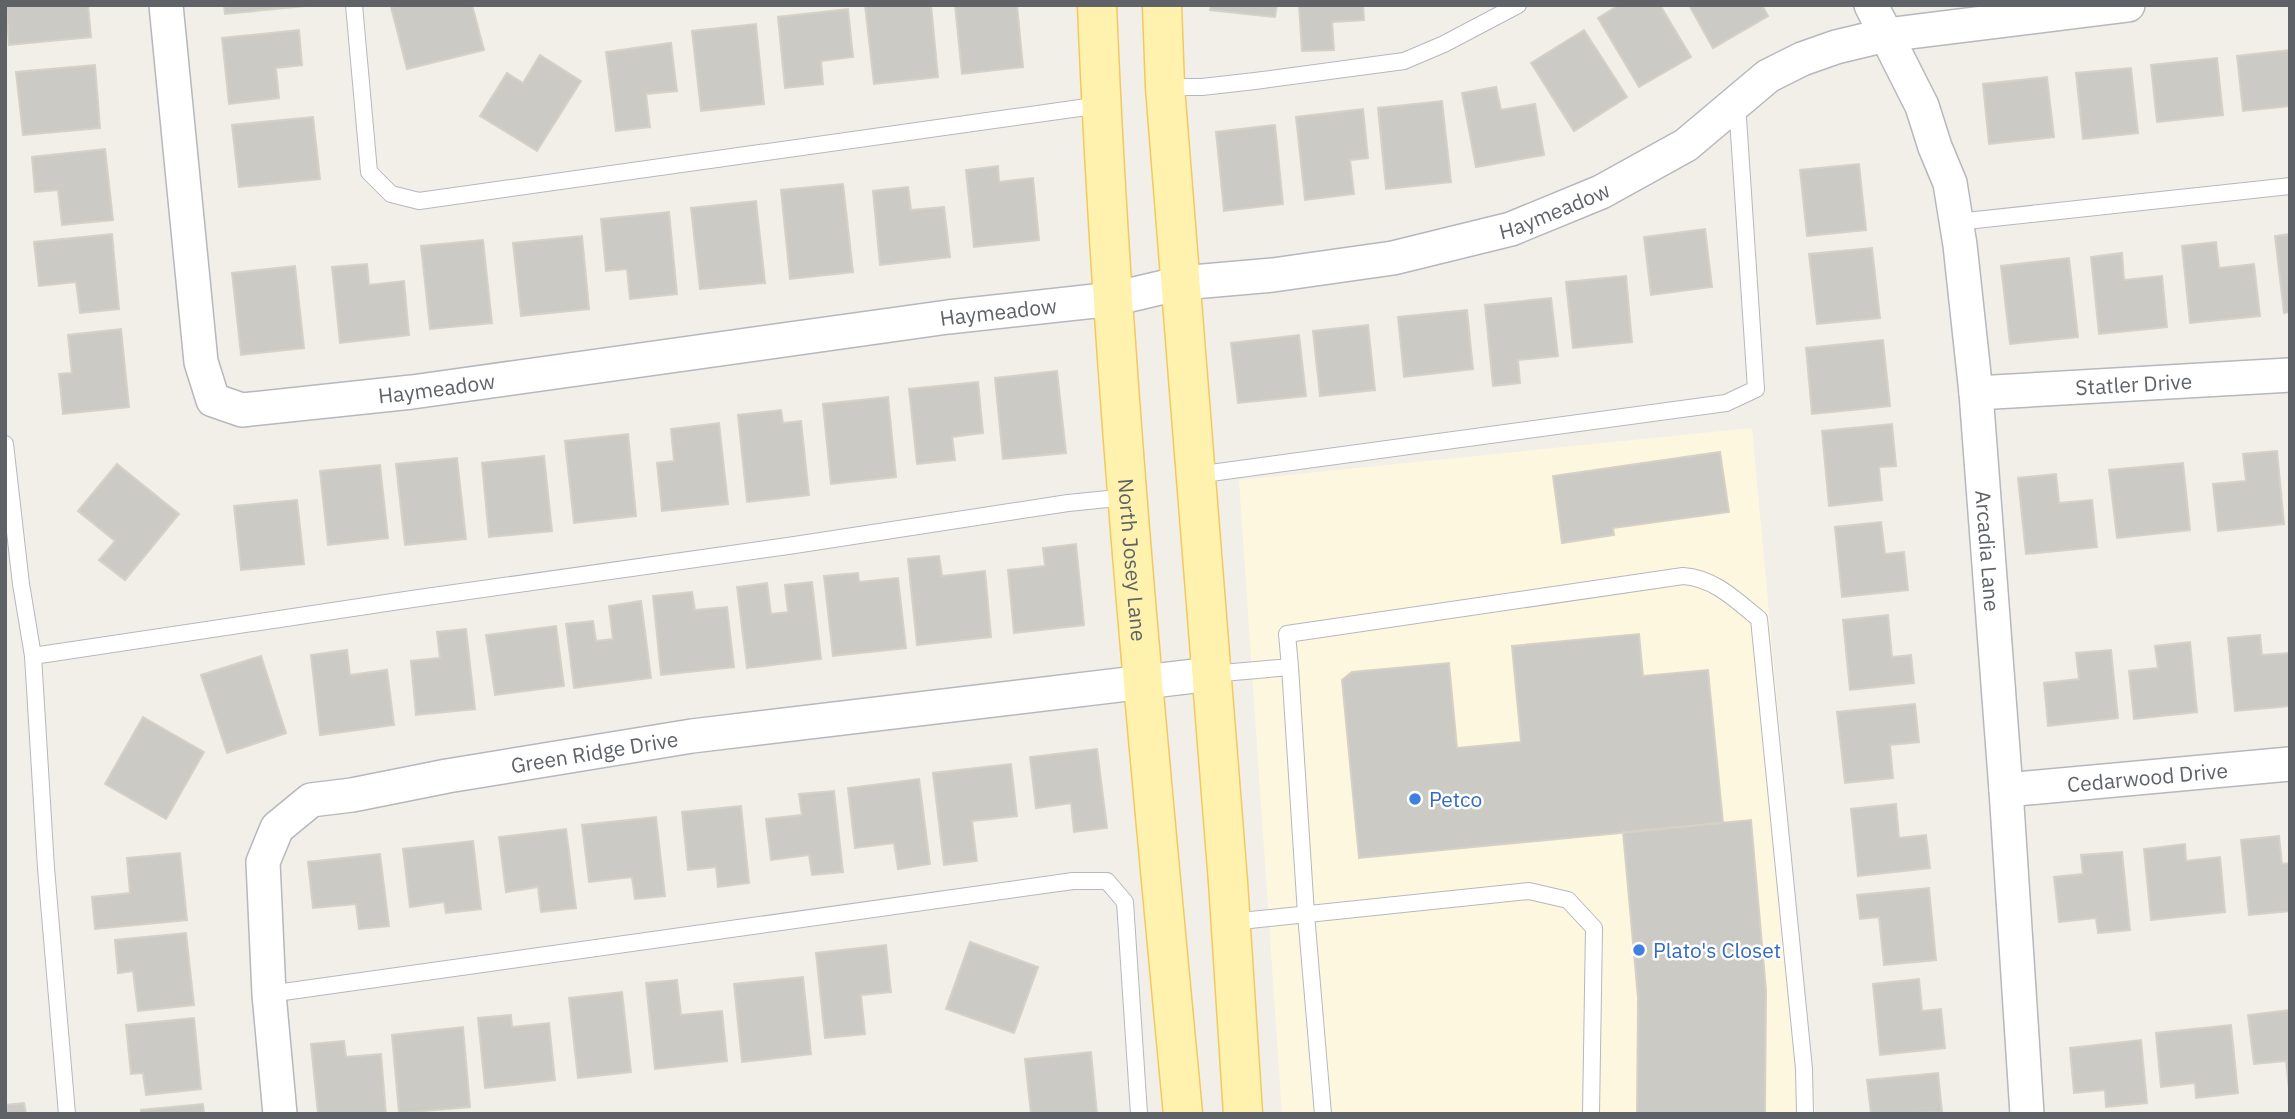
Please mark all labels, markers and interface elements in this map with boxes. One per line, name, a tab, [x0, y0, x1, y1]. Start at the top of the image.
street label: Haymeadow	[1496, 176, 1615, 245]
street label: Haymeadow	[938, 291, 1058, 332]
street label: Haymeadow	[377, 367, 497, 409]
street label: Statler Drive	[2075, 367, 2193, 401]
street label: North Josey Lane	[1112, 477, 1153, 642]
street label: Arcadia Lane	[1969, 489, 2006, 612]
street label: Green Ridge Drive	[509, 724, 680, 779]
street label: Cedarwood Drive	[2066, 756, 2229, 798]
place label: Petco	[1429, 785, 1482, 813]
marker: Petco	[1407, 791, 1423, 807]
place label: Plato's Closet	[1653, 936, 1781, 964]
marker: Plato's Closet	[1631, 942, 1647, 958]

